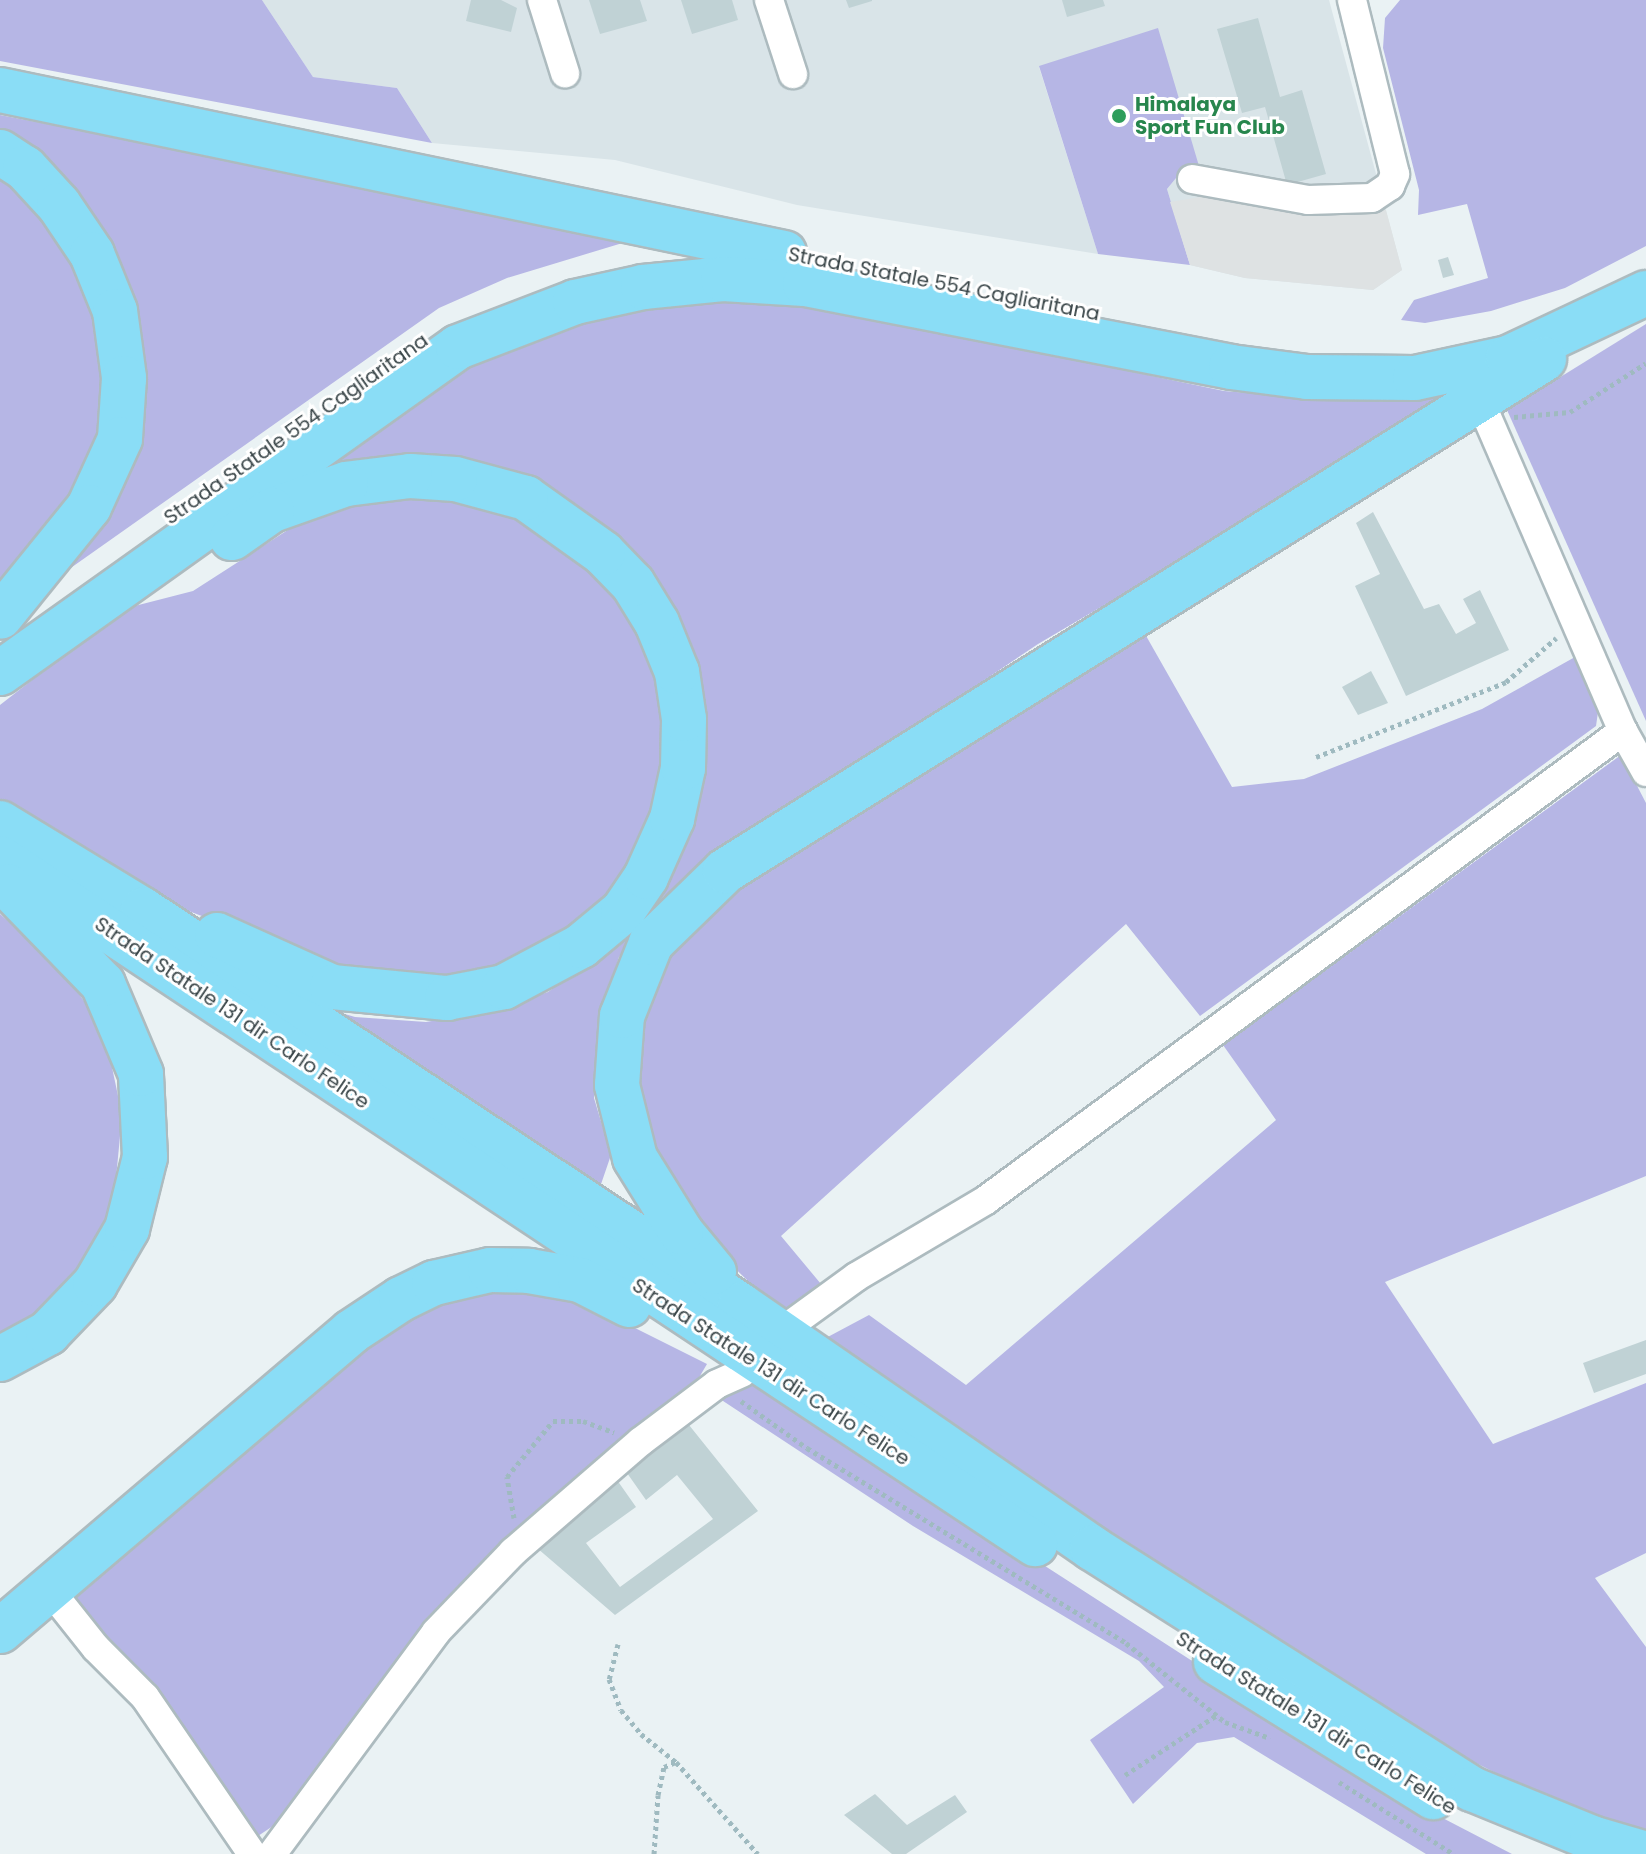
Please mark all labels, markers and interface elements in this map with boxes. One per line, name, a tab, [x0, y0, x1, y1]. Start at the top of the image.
place label: Himalaya Sport Fun Club	[1135, 92, 1285, 139]
marker: Himalaya Sport Fun Club	[1110, 107, 1128, 125]
street label: Strada Statale 554 Cagliaritana	[786, 242, 1102, 326]
street label: Strada Statale 554 Cagliaritana	[159, 328, 433, 530]
street label: Strada Statale 131 dir Carlo Felice	[90, 912, 374, 1114]
street label: Strada Statale 131 dir Carlo Felice	[628, 1273, 914, 1471]
street label: Strada Statale 131 dir Carlo Felice	[1171, 1626, 1461, 1820]

